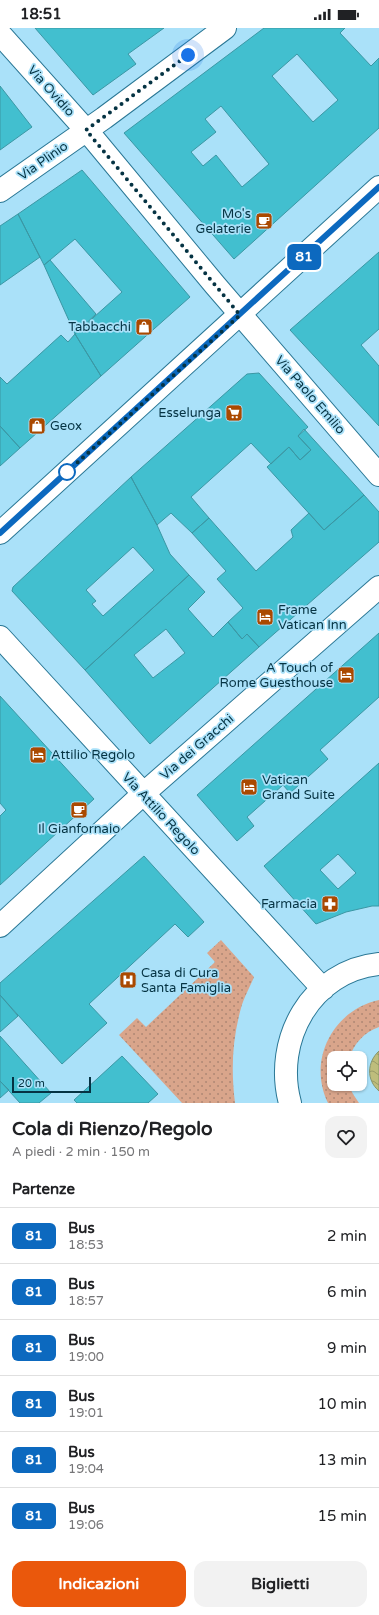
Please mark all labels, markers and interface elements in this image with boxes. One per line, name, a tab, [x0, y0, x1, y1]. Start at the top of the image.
text: 18:51	[20, 5, 62, 23]
your location	[178, 45, 198, 65]
street label: Via Ovidio	[24, 62, 78, 120]
street label: Via Plinio	[15, 138, 71, 184]
place label: Mo's Gelaterie	[196, 206, 251, 237]
cafe icon: Mo's Gelaterie	[254, 211, 274, 231]
line badge: 81	[286, 244, 322, 270]
text: 81	[295, 248, 313, 265]
shop icon: Tabbacchi	[134, 317, 154, 337]
place label: Tabbacchi	[68, 319, 131, 335]
street label: Via Paolo Emilio	[272, 353, 348, 438]
supermarket icon: Esselunga	[224, 403, 244, 423]
place label: Esselunga	[158, 405, 221, 421]
shop icon: Geox	[27, 416, 47, 436]
place label: Geox	[50, 418, 82, 434]
unlabelled marker	[58, 463, 76, 481]
place label: Frame Vatican Inn	[278, 602, 347, 633]
hotel icon: Frame Vatican Inn	[255, 607, 275, 627]
place label: A Touch of Rome Guesthouse	[220, 660, 333, 691]
hotel icon: A Touch of Rome Guesthouse	[336, 665, 356, 685]
street label: Via dei Gracchi	[157, 711, 237, 783]
hotel icon: Attilio Regolo	[28, 745, 48, 765]
place label: Attilio Regolo	[51, 747, 135, 763]
street label: Via Attilio Regolo	[119, 769, 203, 859]
place label: Vatican Grand Suite	[262, 772, 335, 803]
hotel icon: Vatican Grand Suite	[239, 777, 259, 797]
cafe icon: Il Gianfornaio	[69, 800, 89, 820]
place label: Il Gianfornaio	[38, 821, 120, 837]
pharmacy icon: Farmacia	[320, 894, 340, 914]
place label: Farmacia	[261, 896, 317, 912]
place label: Casa di Cura Santa Famiglia	[141, 965, 231, 996]
hospital icon: Casa di Cura Santa Famiglia	[118, 970, 138, 990]
map controls	[327, 1051, 367, 1091]
button: locate	[327, 1051, 367, 1091]
scale bar	[12, 1075, 91, 1094]
text: 20 m	[18, 1077, 45, 1090]
button: heart	[325, 1116, 367, 1158]
text: Cola di Rienzo/Regolo	[12, 1118, 213, 1140]
text: A piedi · 2 min · 150 m	[12, 1144, 150, 1160]
text: Partenze	[12, 1180, 75, 1198]
text: Bus	[68, 1219, 95, 1237]
text: 81	[25, 1227, 43, 1244]
text: 2 min	[327, 1227, 367, 1245]
text: 18:53	[68, 1237, 104, 1253]
text: Bus	[68, 1275, 95, 1293]
text: 81	[25, 1283, 43, 1300]
text: 6 min	[327, 1283, 367, 1301]
text: 18:57	[68, 1293, 104, 1309]
text: Bus	[68, 1331, 95, 1349]
text: 81	[25, 1339, 43, 1356]
text: 9 min	[327, 1339, 367, 1357]
text: 19:00	[68, 1349, 104, 1365]
text: Bus	[68, 1387, 95, 1405]
text: 81	[25, 1395, 43, 1412]
text: 10 min	[318, 1395, 367, 1413]
text: 19:01	[68, 1405, 104, 1421]
text: Bus	[68, 1443, 95, 1461]
text: 81	[25, 1451, 43, 1468]
text: 13 min	[318, 1451, 367, 1469]
text: 19:04	[68, 1461, 104, 1477]
text: Bus	[68, 1499, 95, 1517]
text: 81	[25, 1507, 43, 1524]
text: 15 min	[318, 1507, 367, 1525]
text: 19:06	[68, 1517, 104, 1533]
button: Indicazioni	[12, 1561, 186, 1607]
button: Biglietti	[194, 1561, 367, 1607]

